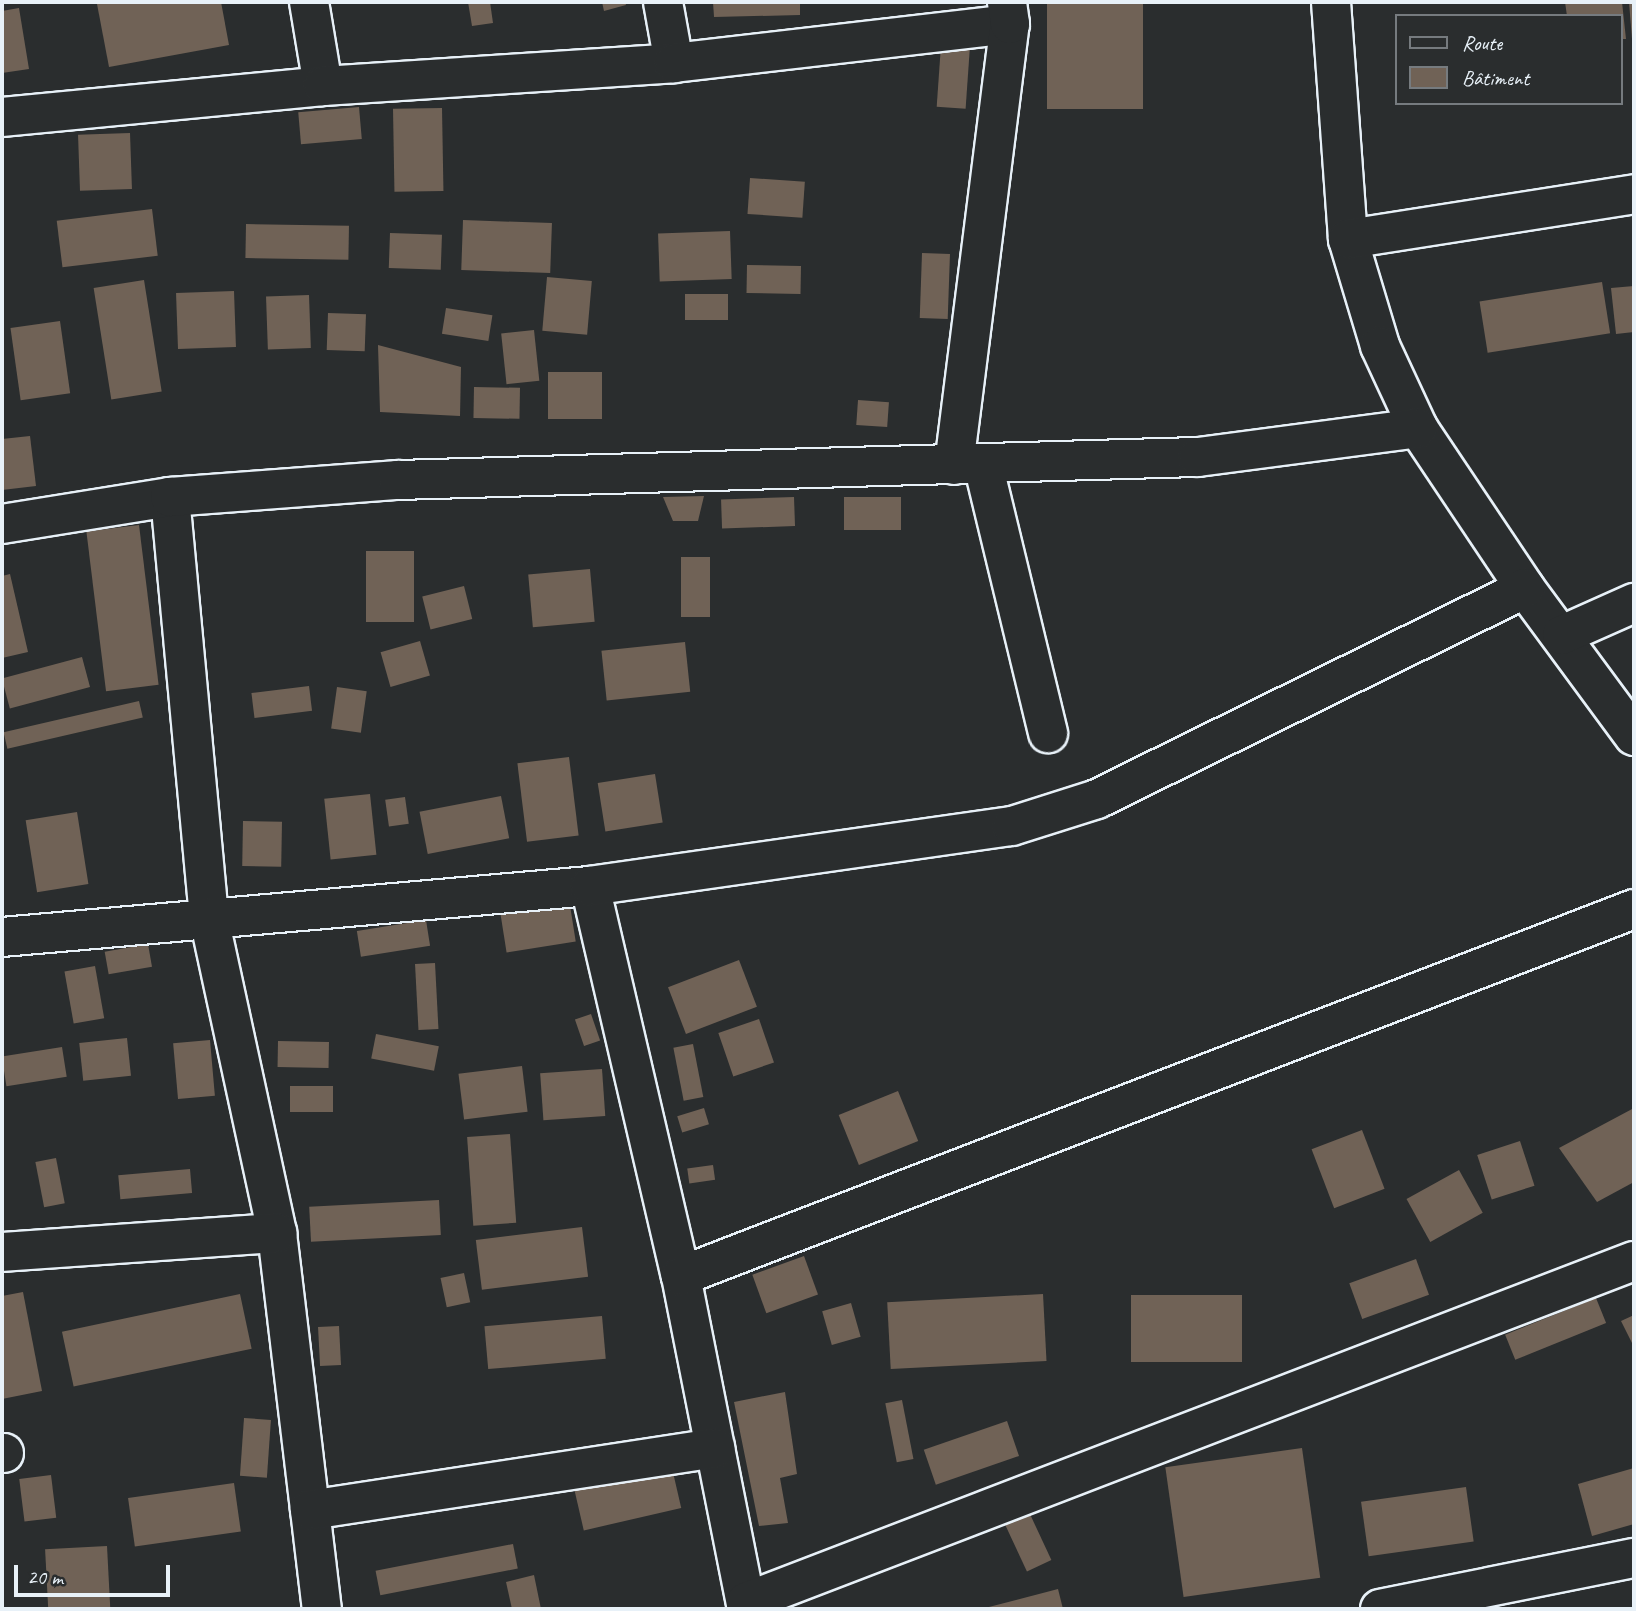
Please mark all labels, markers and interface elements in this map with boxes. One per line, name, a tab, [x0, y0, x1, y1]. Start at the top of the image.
legend	[1394, 14, 1622, 105]
text: Route	[1462, 30, 1502, 56]
text: Bâtiment	[1462, 65, 1529, 91]
scale bar	[18, 1552, 173, 1596]
text: 20 m	[27, 1564, 63, 1590]

